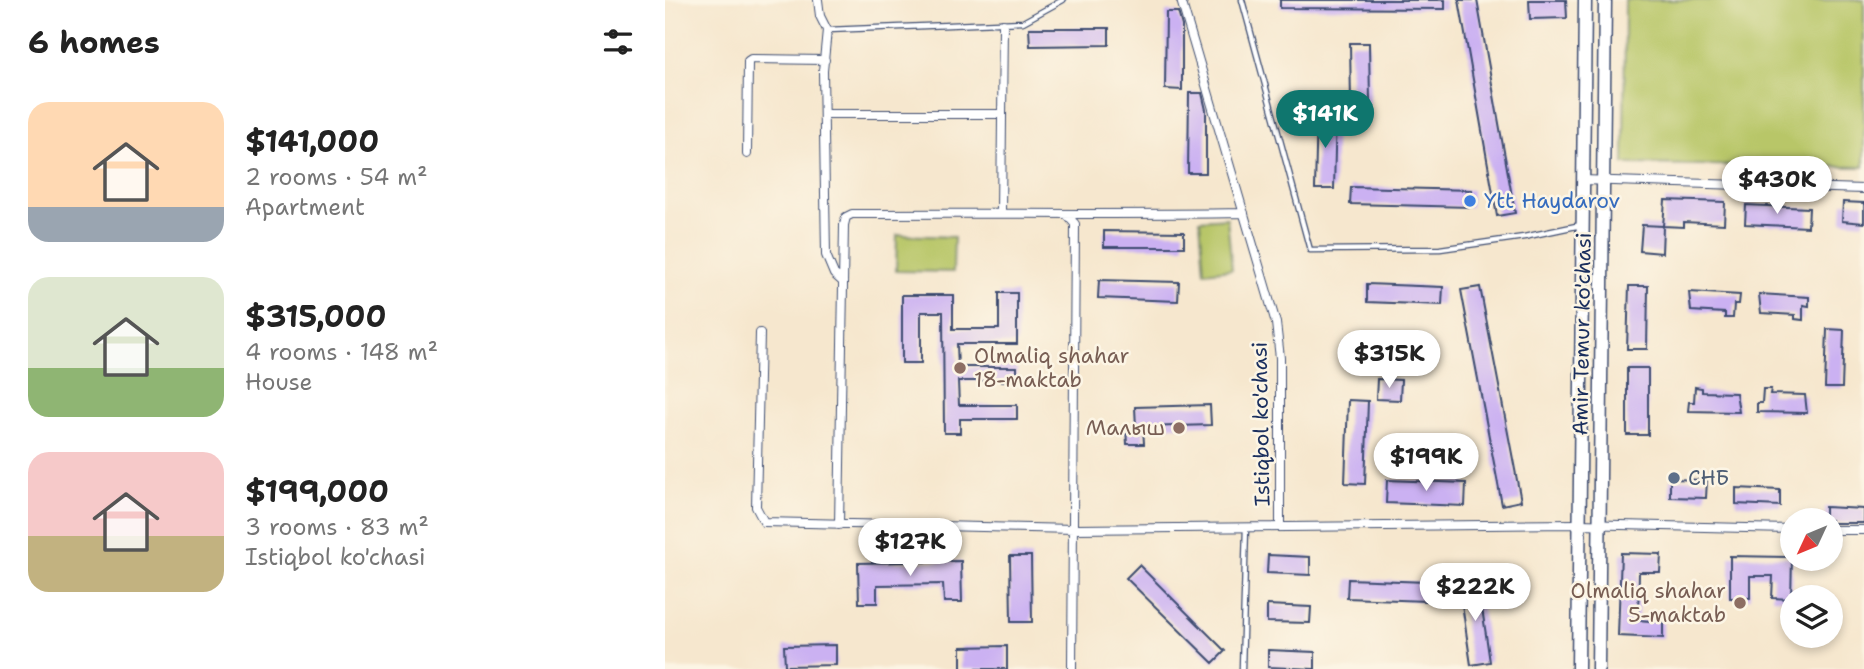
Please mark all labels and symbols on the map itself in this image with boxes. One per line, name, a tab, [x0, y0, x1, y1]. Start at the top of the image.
pin: $141K	[1276, 90, 1374, 150]
pin: $430K	[1728, 156, 1826, 216]
place label: Ytt Haydarov	[1484, 187, 1621, 215]
marker: Ytt Haydarov	[1462, 193, 1478, 209]
street label: Amir Temur ko'chasi	[1566, 232, 1598, 436]
pin: $315K	[1340, 330, 1438, 390]
street label: Istiqbol ko'chasi	[1246, 341, 1276, 507]
place label: Olmaliq shahar 18-maktab	[974, 342, 1129, 394]
marker: Olmaliq shahar 18-maktab	[952, 360, 968, 376]
place label: Малыш	[1086, 414, 1165, 442]
marker: Малыш	[1171, 420, 1187, 436]
pin: $199K	[1377, 434, 1475, 493]
place label: СНБ	[1688, 464, 1729, 492]
marker: СНБ	[1666, 470, 1682, 486]
north arrow	[1780, 508, 1843, 570]
pin: $127K	[861, 518, 959, 578]
pin: $222K	[1426, 564, 1524, 623]
place label: Olmaliq shahar 5-maktab	[1571, 577, 1726, 629]
marker: Olmaliq shahar 5-maktab	[1732, 595, 1748, 611]

